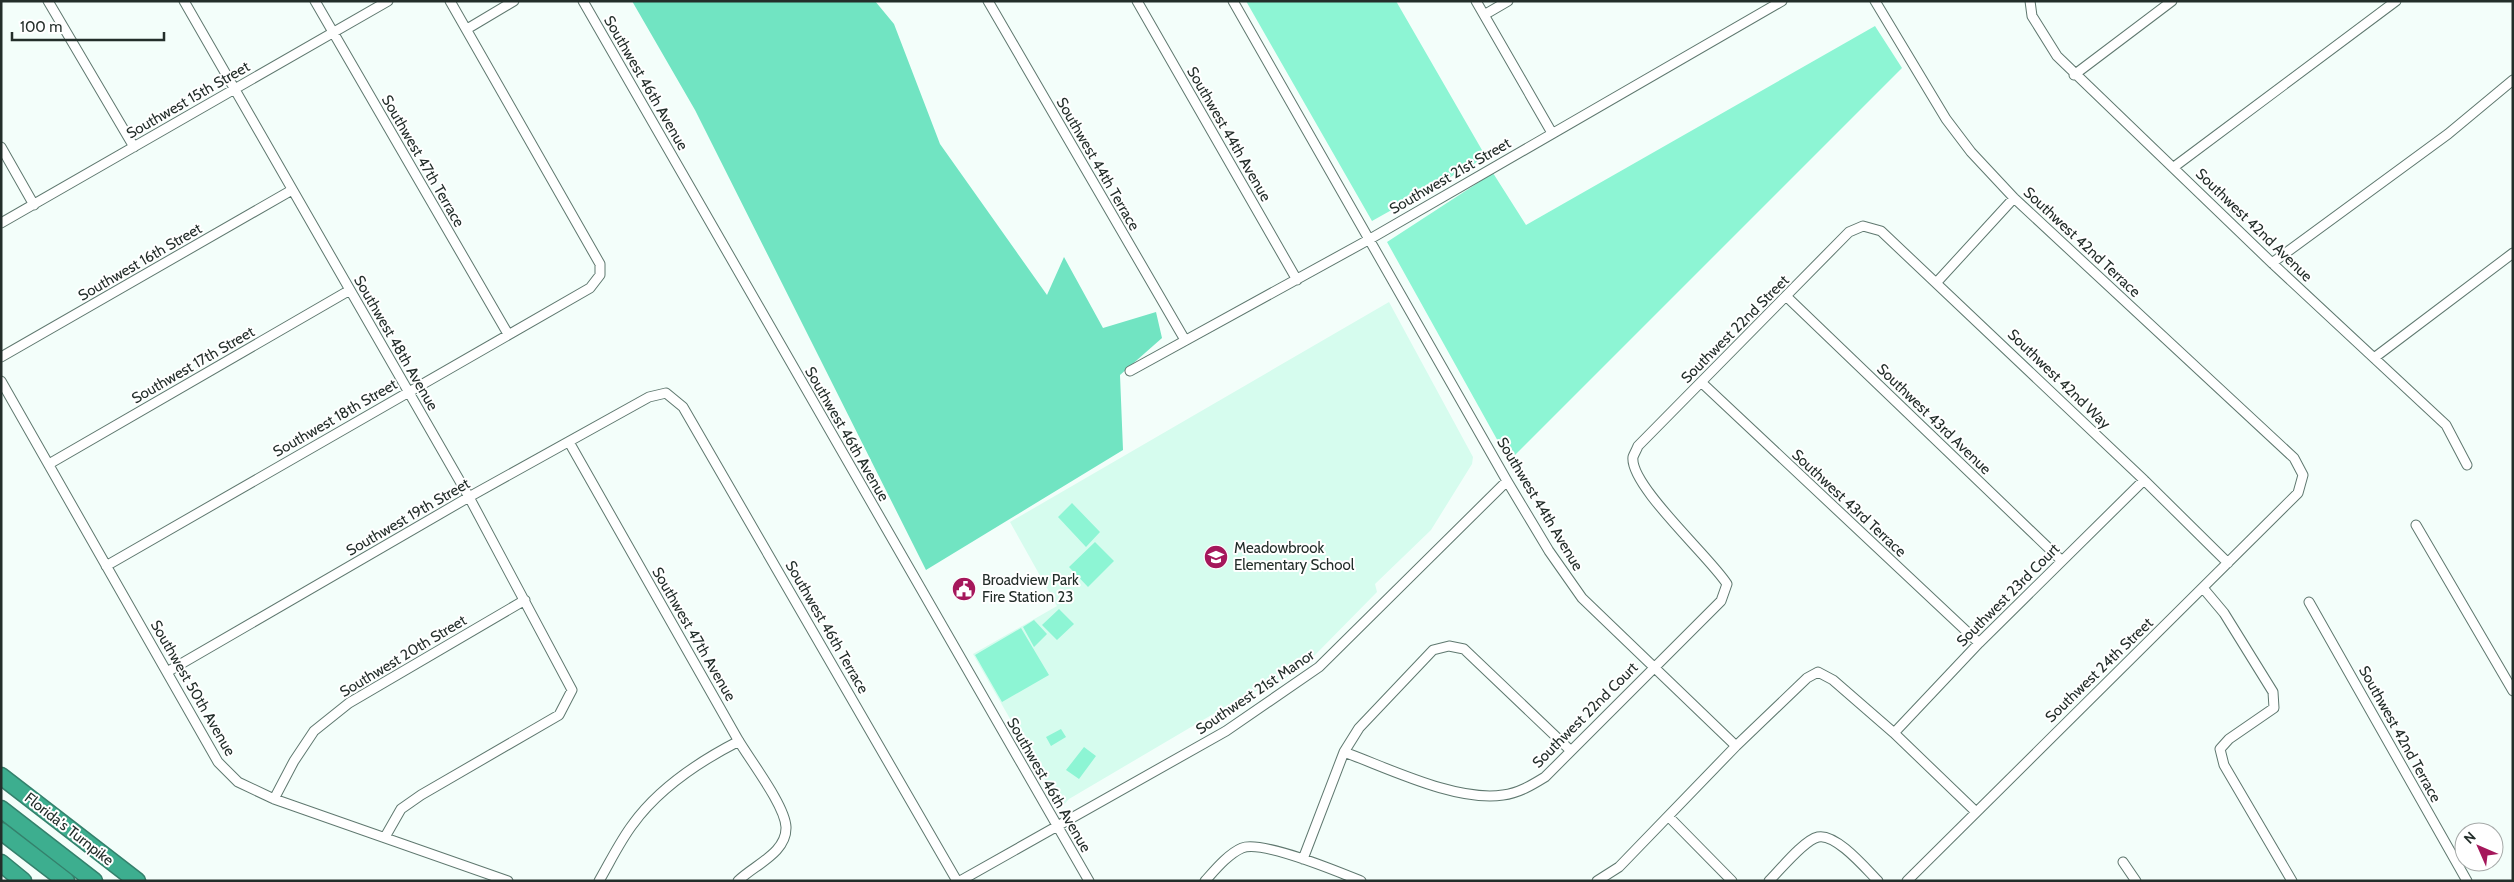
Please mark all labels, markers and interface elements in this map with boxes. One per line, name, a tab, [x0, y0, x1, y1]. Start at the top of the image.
scale bar	[12, 10, 165, 42]
street label: Southwest 46th Avenue	[600, 13, 692, 154]
text: 100 m	[20, 18, 62, 36]
street label: Southwest 15th Street	[123, 57, 253, 143]
street label: Southwest 44th Avenue	[1183, 63, 1275, 205]
street label: Southwest 47th Terrace	[378, 92, 468, 230]
street label: Southwest 44th Terrace	[1053, 94, 1144, 234]
street label: Southwest 21st Street	[1386, 134, 1514, 218]
street label: Southwest 42nd Avenue	[2192, 165, 2316, 286]
street label: Southwest 42nd Terrace	[2020, 183, 2144, 301]
street label: Southwest 16th Street	[75, 219, 205, 305]
street label: Southwest 22nd Street	[1677, 271, 1793, 387]
street label: Southwest 48th Avenue	[350, 272, 442, 414]
street label: Southwest 17th Street	[128, 323, 258, 407]
street label: Southwest 42nd Way	[2004, 325, 2114, 433]
street label: Southwest 43rd Avenue	[1873, 360, 1995, 478]
street label: Southwest 46th Avenue	[801, 364, 893, 505]
street label: Southwest 18th Street	[270, 375, 400, 461]
street label: Southwest 44th Avenue	[1493, 434, 1587, 574]
street label: Southwest 43rd Terrace	[1788, 445, 1910, 561]
street label: Southwest 19th Street	[343, 474, 473, 560]
place label: Meadowbrook Elementary School	[1234, 539, 1355, 574]
street label: Southwest 23rd Court	[1953, 540, 2063, 650]
school or university icon: Meadowbrook Elementary School	[1203, 544, 1229, 570]
street label: Southwest 46th Terrace	[782, 557, 873, 697]
street label: Southwest 47th Avenue	[648, 564, 740, 704]
place label: Broadview Park Fire Station 23	[982, 571, 1079, 606]
public building icon: Broadview Park Fire Station 23	[951, 576, 977, 602]
street label: Southwest 20th Street	[336, 611, 470, 701]
street label: Southwest 24th Street	[2041, 614, 2157, 726]
street label: Southwest 50th Avenue	[147, 617, 239, 759]
street label: Southwest 21st Manor	[1192, 645, 1318, 738]
street label: Southwest 22nd Court	[1529, 659, 1641, 771]
street label: Southwest 42nd Terrace	[2355, 663, 2445, 806]
street label: Southwest 46th Avenue	[1003, 715, 1095, 856]
street label: Florida's Turnpike	[21, 789, 117, 870]
north arrow	[2454, 822, 2504, 872]
text: N	[2460, 828, 2480, 848]

